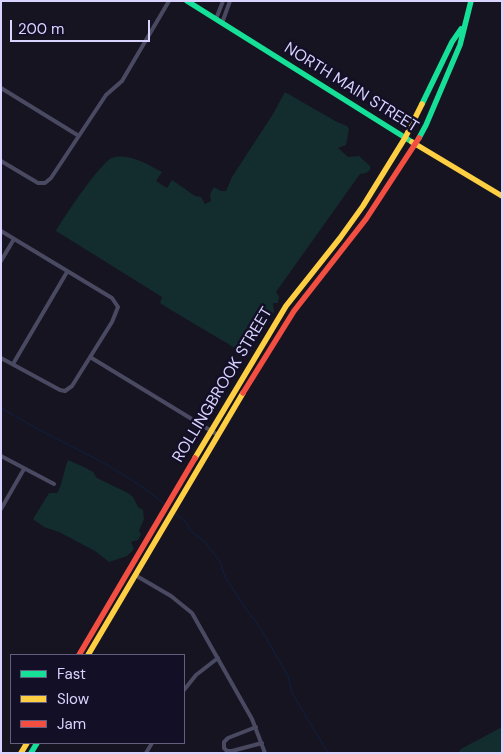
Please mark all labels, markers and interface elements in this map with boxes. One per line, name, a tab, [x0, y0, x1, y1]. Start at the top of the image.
scale bar	[12, 10, 152, 42]
text: 200 m	[18, 19, 64, 39]
street label: NORTH MAIN STREET	[280, 39, 422, 137]
street label: ROLLINGBROOK STREET	[169, 304, 277, 466]
legend	[10, 654, 185, 744]
text: Fast	[57, 664, 86, 684]
text: Slow	[57, 689, 89, 709]
text: Jam	[57, 714, 86, 734]

